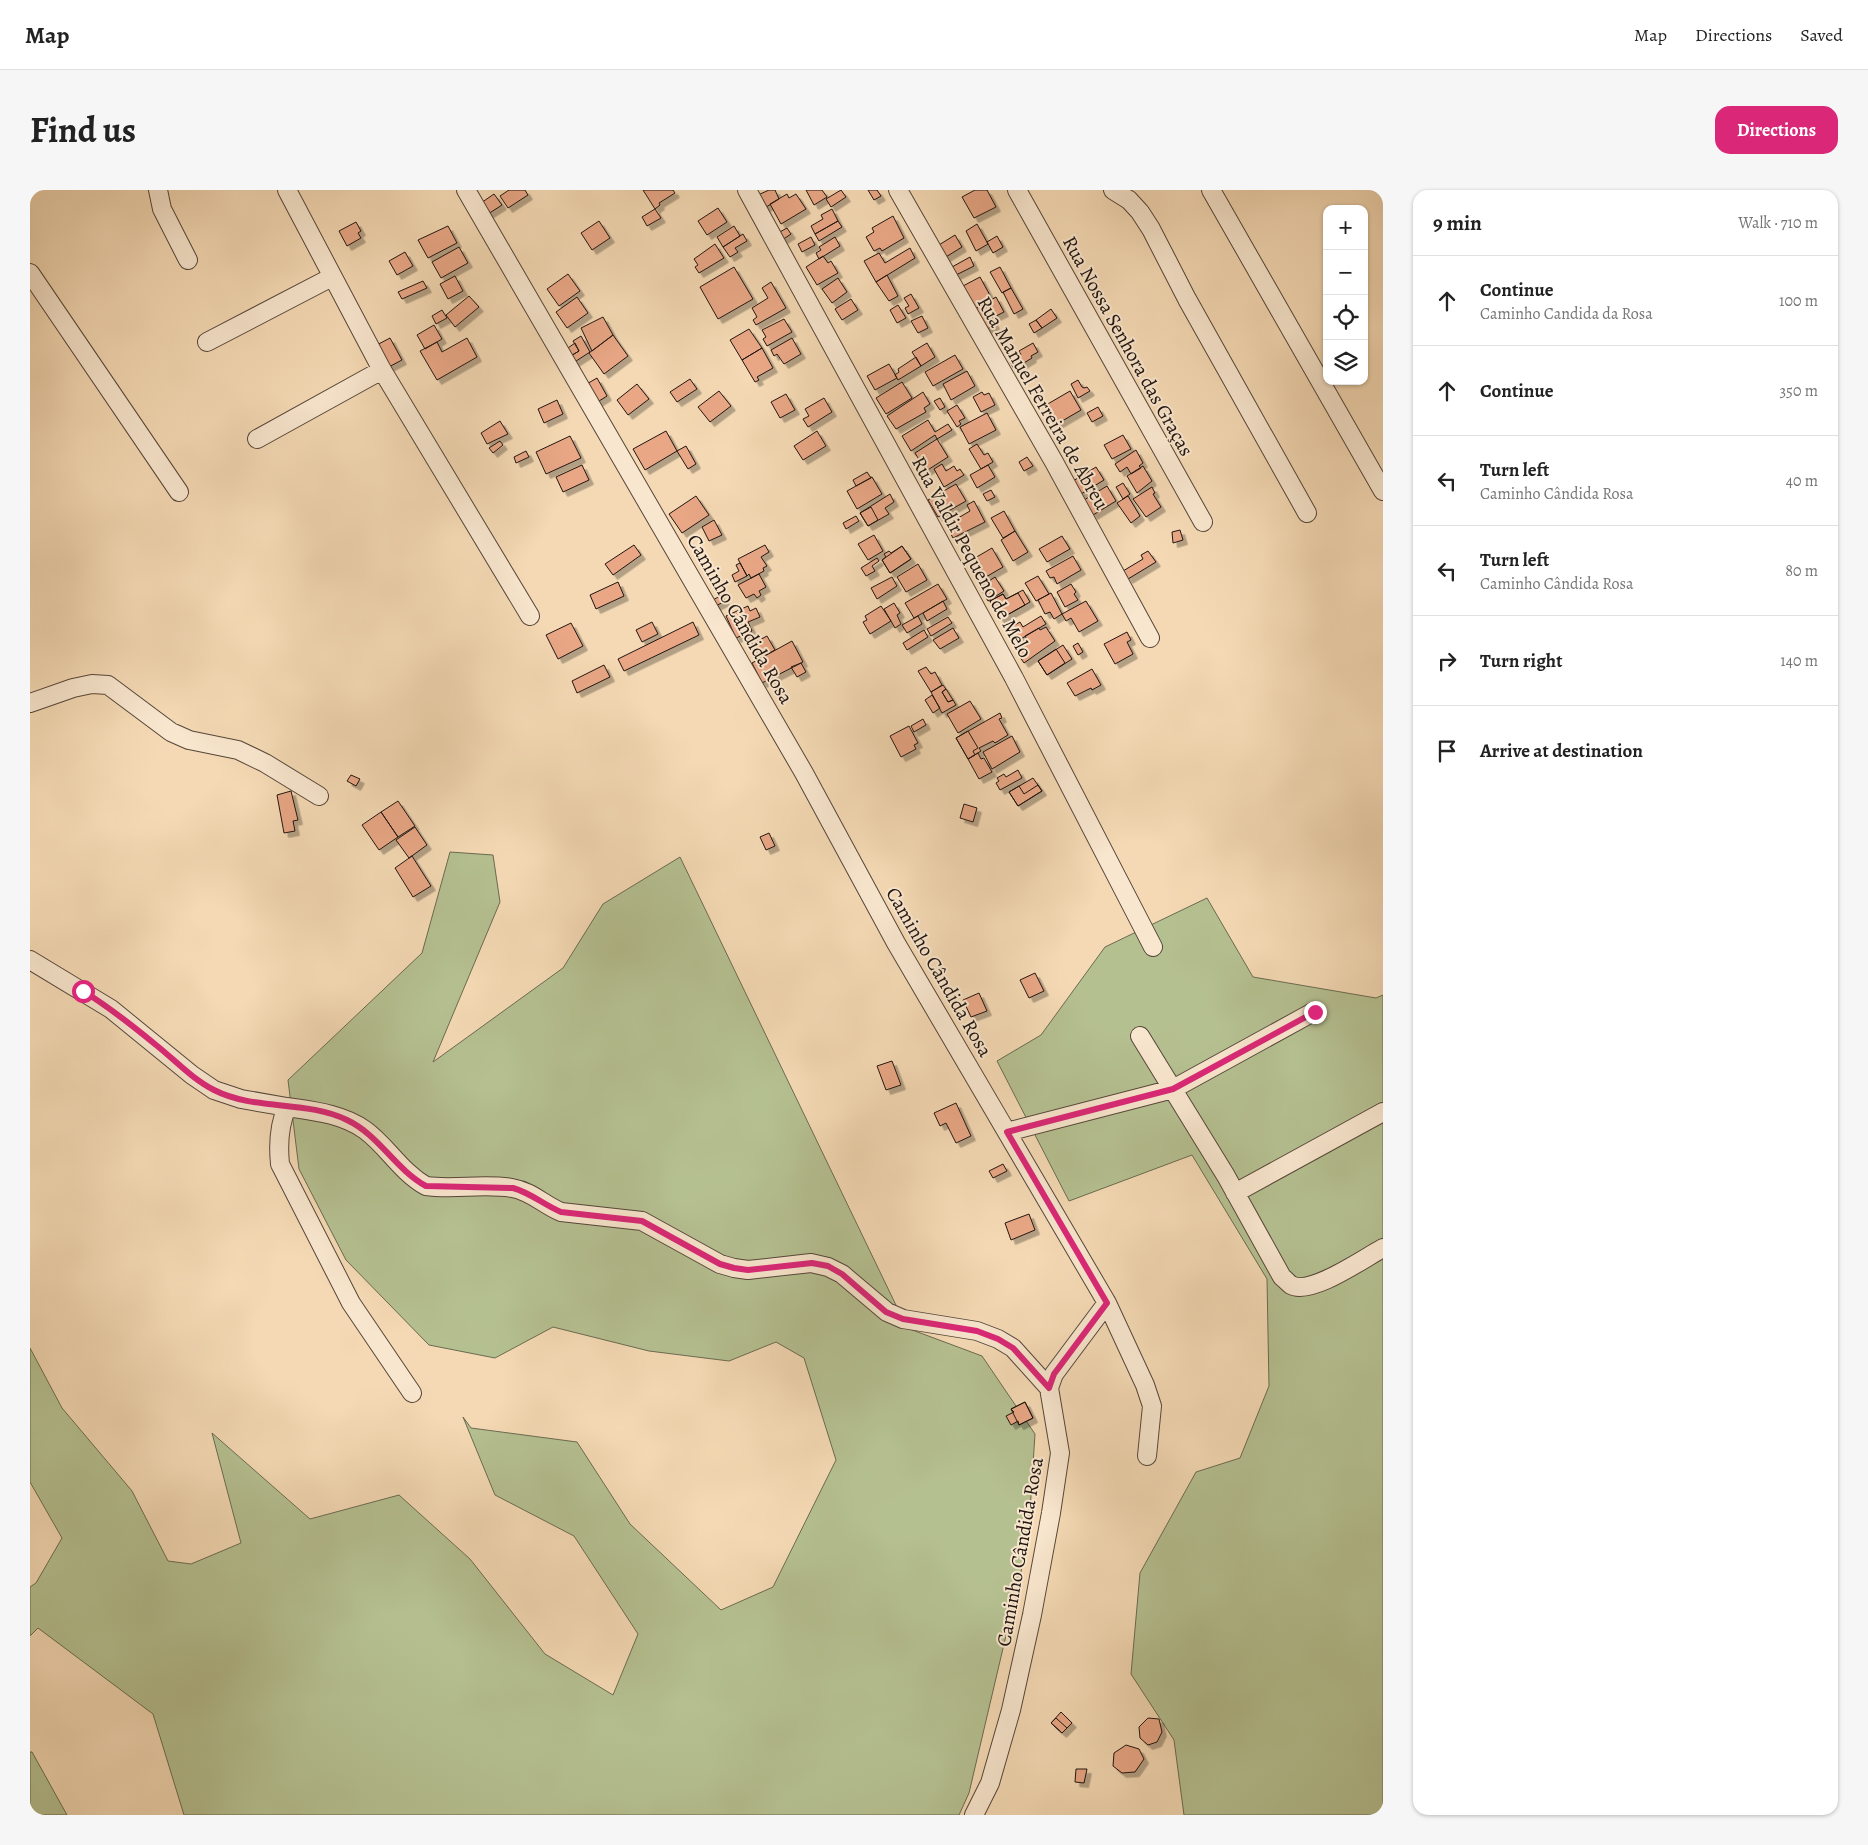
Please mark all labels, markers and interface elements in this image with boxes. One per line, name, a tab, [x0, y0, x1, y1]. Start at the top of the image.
text: Map	[25, 19, 69, 51]
text: Map	[1634, 23, 1667, 47]
text: Directions	[1695, 23, 1772, 47]
text: Saved	[1800, 23, 1843, 47]
text: Find us	[30, 106, 136, 154]
button: Directions	[1715, 106, 1838, 154]
map controls	[1323, 205, 1368, 385]
button: +	[1323, 205, 1368, 250]
text: 9 min	[1433, 209, 1482, 237]
text: Walk · 710 m	[1738, 212, 1818, 234]
street label: Rua Nossa Senhora das Graças	[1056, 231, 1200, 461]
button: −	[1323, 250, 1368, 295]
text: Continue	[1480, 277, 1554, 303]
icon: ahead	[1433, 287, 1461, 315]
text: 100 m	[1779, 290, 1818, 312]
street label: Rua Manuel Ferreira de Abreu	[971, 291, 1115, 515]
button: locate	[1323, 295, 1368, 340]
text: Caminho Candida da Rosa	[1480, 303, 1653, 325]
button: layers	[1323, 340, 1368, 385]
icon: ahead	[1433, 377, 1461, 405]
text: Continue	[1480, 378, 1554, 404]
text: 350 m	[1779, 380, 1818, 402]
street label: Rua Valdir Pequeno de Melo	[905, 451, 1039, 663]
text: Turn left	[1480, 457, 1549, 483]
icon: left	[1433, 467, 1461, 495]
text: 40 m	[1786, 470, 1818, 492]
text: Caminho Cândida Rosa	[1480, 483, 1633, 505]
street label: Caminho Cândida Rosa	[680, 529, 800, 709]
text: Turn left	[1480, 547, 1549, 573]
icon: left	[1433, 557, 1461, 585]
text: 80 m	[1785, 560, 1818, 582]
text: Caminho Cândida Rosa	[1480, 573, 1633, 595]
icon: right	[1433, 647, 1461, 675]
text: Turn right	[1480, 648, 1562, 674]
text: 140 m	[1780, 650, 1818, 672]
icon: arrive	[1433, 737, 1461, 765]
text: Arrive at destination	[1480, 738, 1643, 764]
street label: Caminho Cândida Rosa	[879, 882, 999, 1062]
route start	[72, 980, 95, 1003]
route end	[1304, 1001, 1327, 1024]
street label: Caminho Cândida Rosa	[990, 1455, 1050, 1649]

